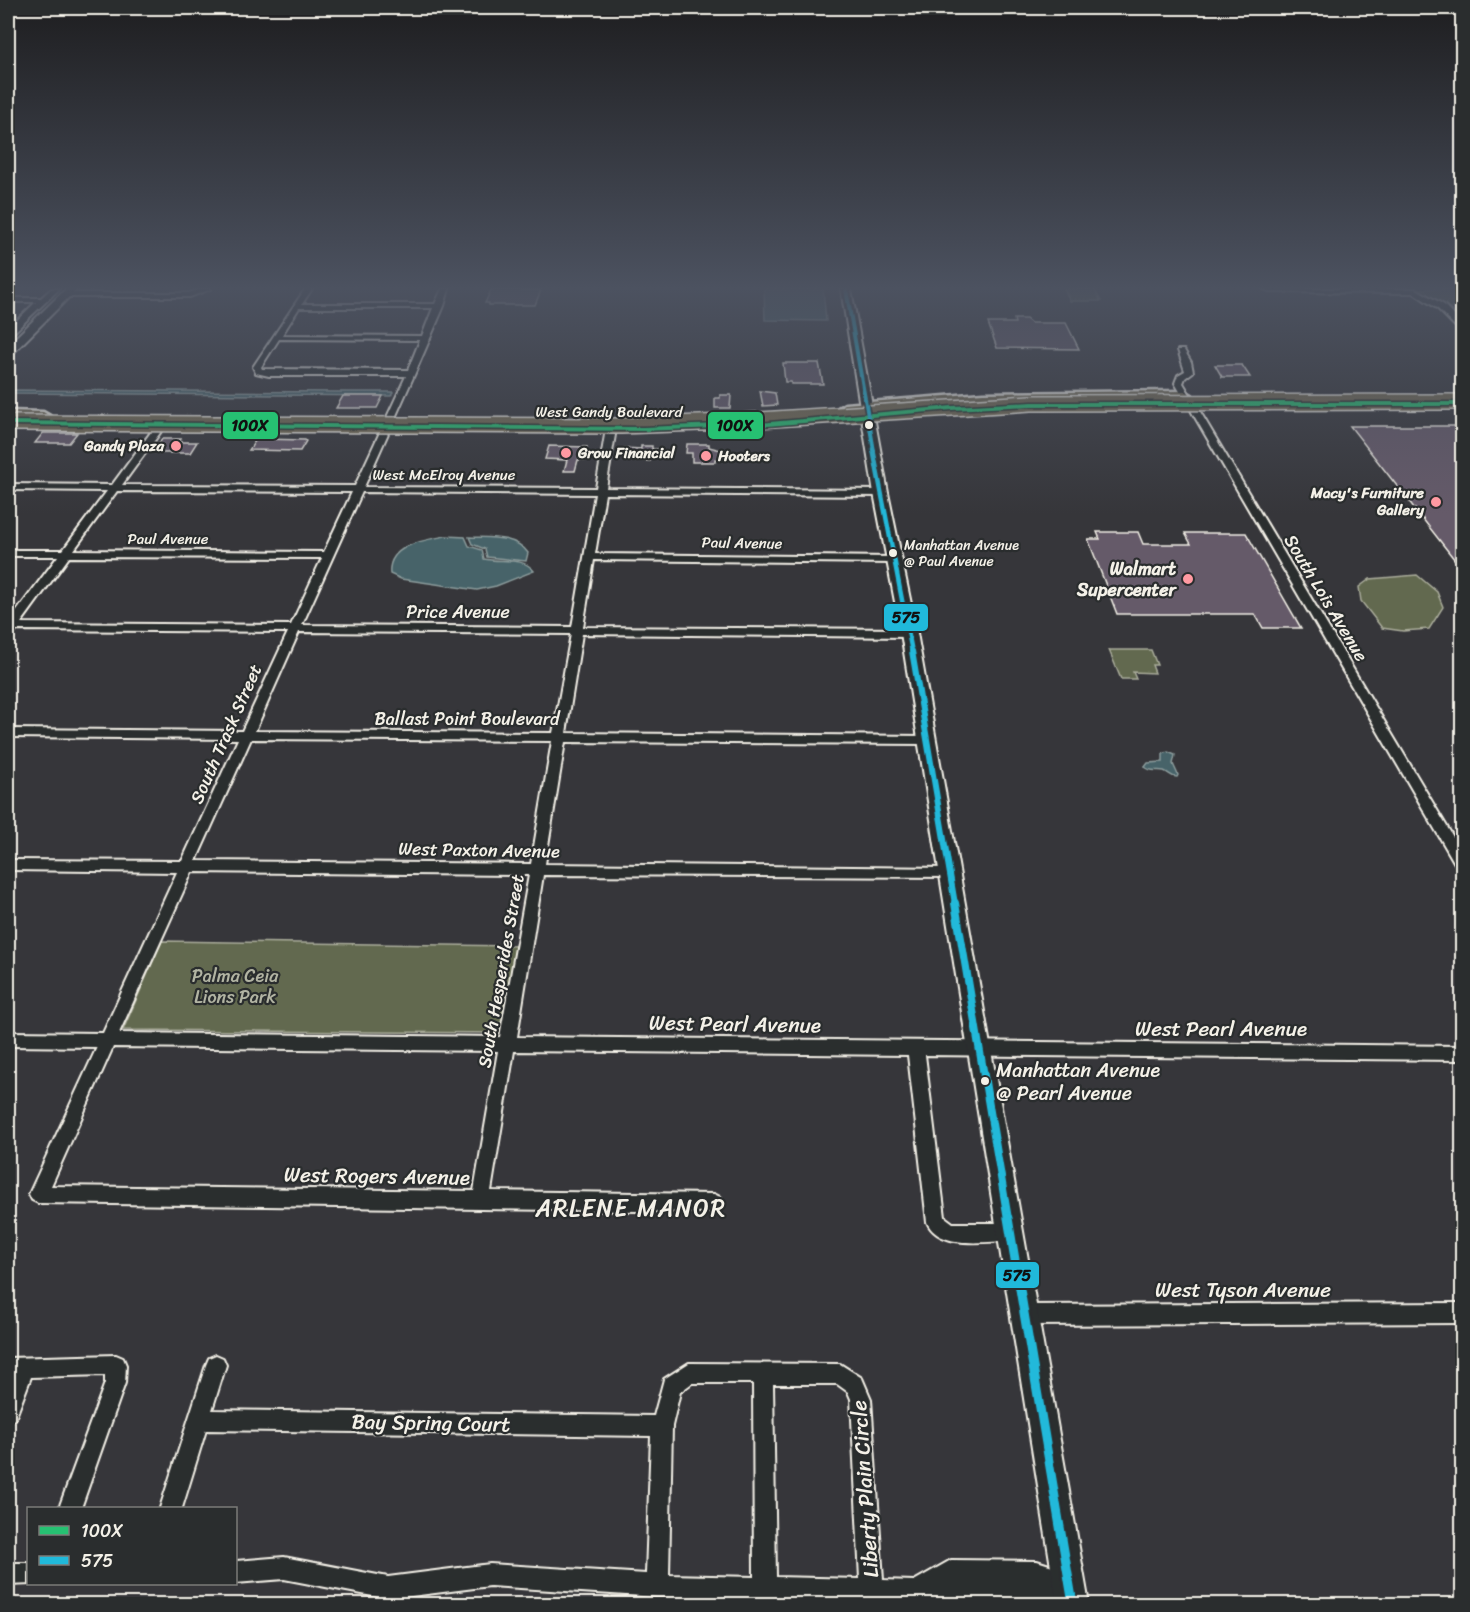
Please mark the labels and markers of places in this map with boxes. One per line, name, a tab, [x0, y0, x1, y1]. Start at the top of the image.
unlabelled marker	[863, 419, 875, 431]
place label: Gandy Plaza	[83, 433, 164, 459]
marker: Gandy Plaza	[169, 439, 183, 453]
place label: Grow Financial	[577, 440, 676, 466]
place label: Hooters	[717, 443, 771, 469]
marker: Grow Financial	[559, 446, 573, 460]
marker: Hooters	[699, 449, 713, 463]
place label: Macy's Furniture Gallery	[1310, 480, 1425, 523]
marker: Macy's Furniture Gallery	[1429, 495, 1443, 509]
place label: Manhattan Avenue @ Paul Avenue	[904, 533, 1019, 574]
marker: Manhattan Avenue @ Paul Avenue	[887, 547, 899, 559]
place label: Walmart Supercenter	[1076, 553, 1178, 606]
marker: Walmart Supercenter	[1181, 572, 1195, 586]
place label: Manhattan Avenue @ Pearl Avenue	[996, 1053, 1160, 1111]
marker: Manhattan Avenue @ Pearl Avenue	[979, 1075, 991, 1087]

